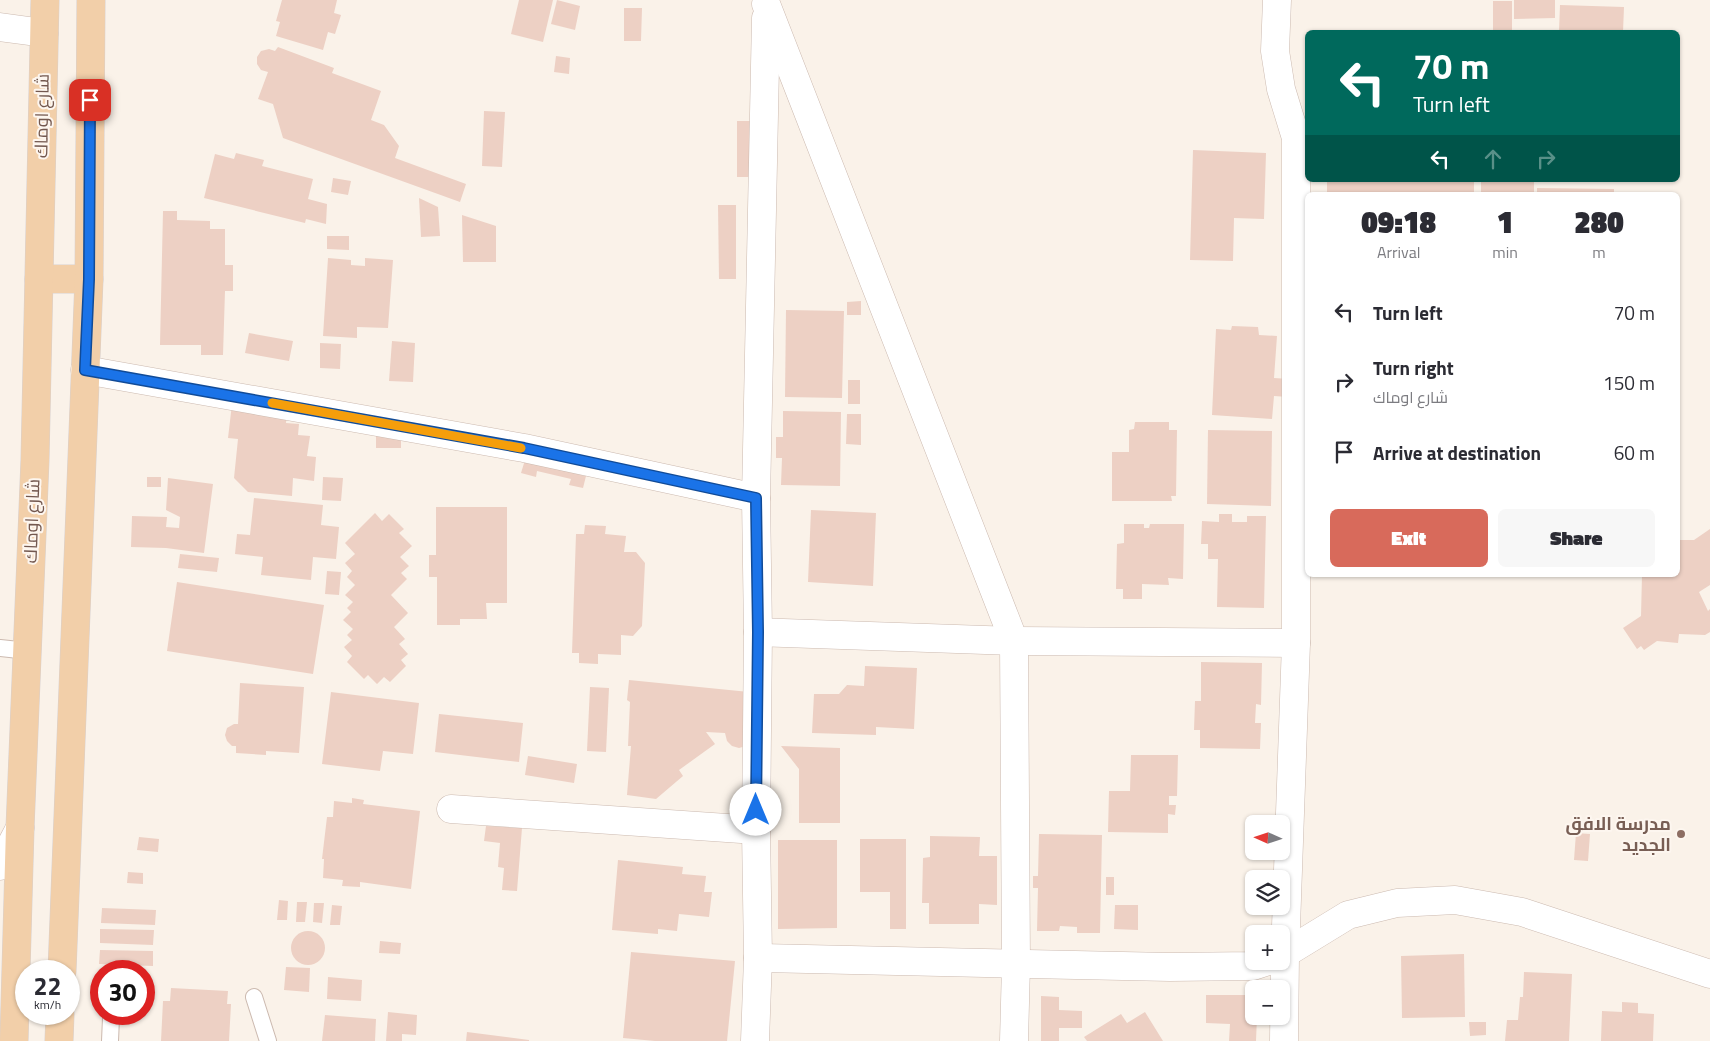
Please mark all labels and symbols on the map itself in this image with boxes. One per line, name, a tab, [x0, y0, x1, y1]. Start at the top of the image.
street label: شارع اوماك	[27, 74, 56, 158]
pin	[69, 79, 111, 121]
street label: شارع اوماك	[17, 478, 46, 564]
position arrow	[729, 783, 781, 835]
place label: مدرسة الافق الجديد	[1565, 810, 1671, 858]
north arrow	[1245, 815, 1290, 860]
marker: مدرسة الافق الجديد	[1675, 828, 1687, 840]
speed limit sign: 30	[90, 960, 155, 1025]

